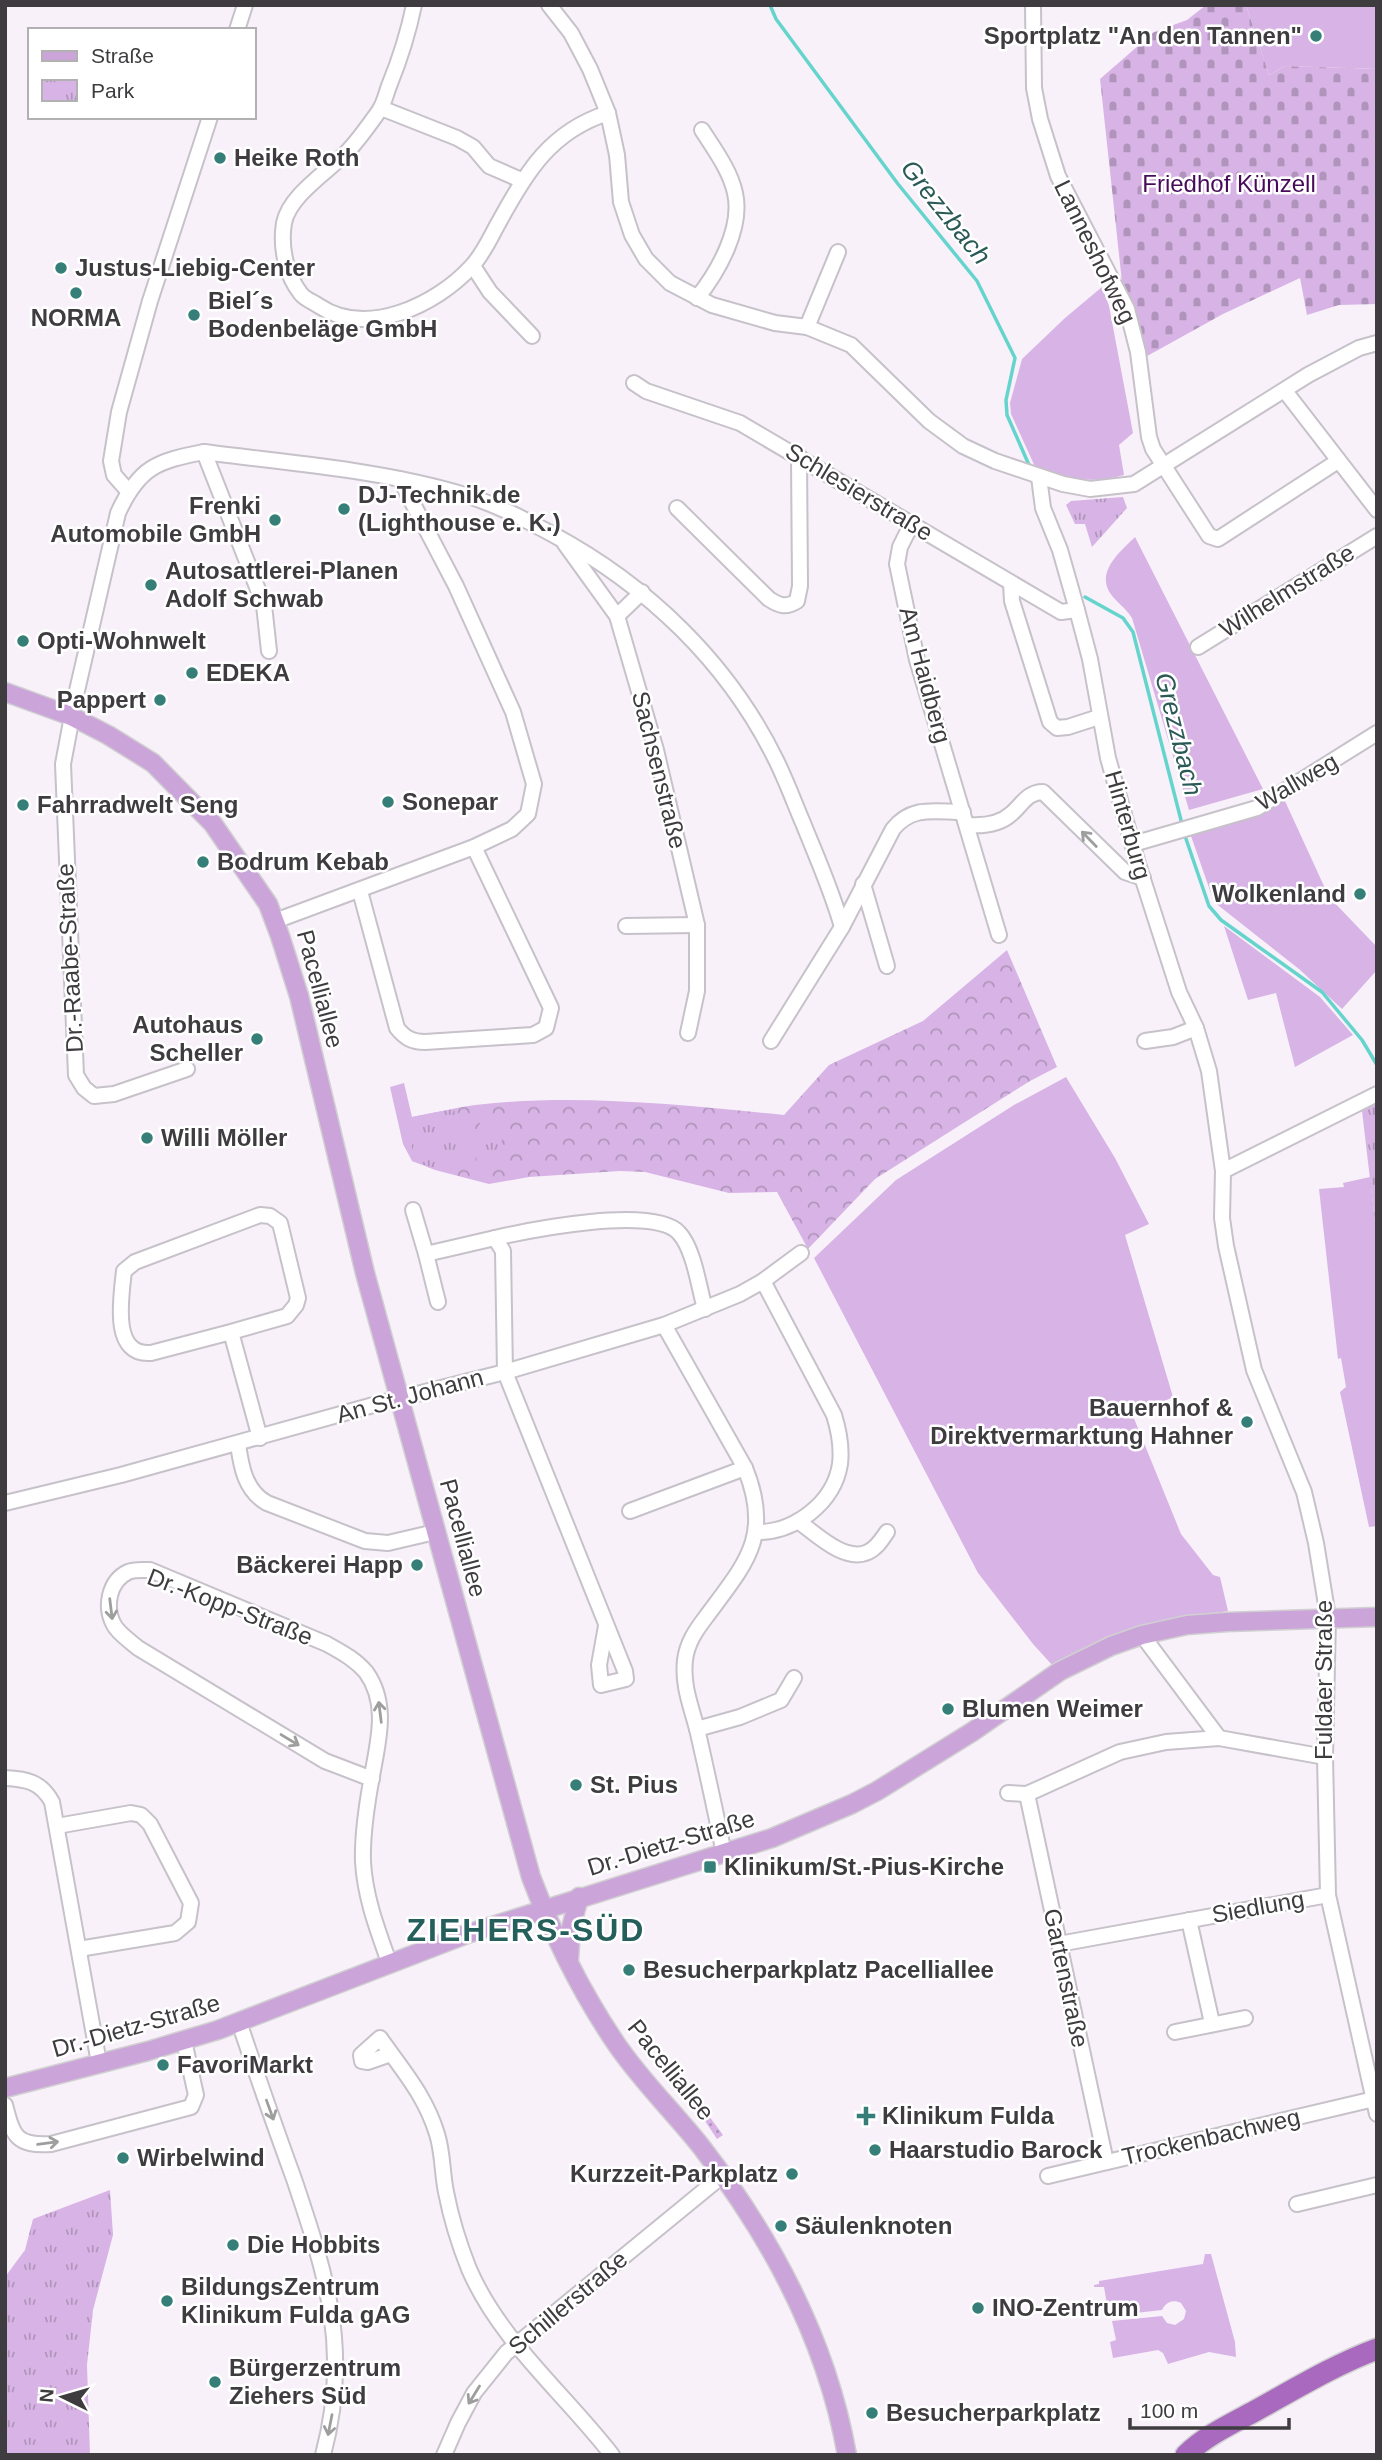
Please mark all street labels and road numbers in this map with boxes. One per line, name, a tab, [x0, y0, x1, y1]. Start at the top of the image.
street label: Lanneshofweg	[1049, 176, 1142, 328]
street label: Schlesierstraße	[781, 437, 938, 546]
street label: Wilhelmstraße	[1215, 538, 1359, 643]
street label: Am Haidberg	[894, 604, 957, 746]
street label: Sachsenstraße	[627, 688, 692, 851]
street label: Wallweg	[1251, 747, 1342, 816]
street label: Hinterburg	[1100, 767, 1157, 882]
street label: Dr.-Raabe-Straße	[51, 863, 88, 1053]
street label: Pacelliallee	[292, 927, 349, 1051]
street label: An St. Johann	[334, 1363, 486, 1428]
street label: Pacelliallee	[435, 1476, 492, 1600]
street label: Dr.-Kopp-Straße	[144, 1563, 317, 1650]
street label: Fuldaer Straße	[1310, 1600, 1337, 1760]
street label: Dr.-Dietz-Straße	[584, 1804, 758, 1881]
street label: Siedlung	[1210, 1885, 1306, 1928]
street label: Gartenstraße	[1039, 1906, 1094, 2050]
street label: Dr.-Dietz-Straße	[49, 1989, 223, 2062]
street label: Pacelliallee	[623, 2014, 720, 2125]
street label: Trockenbachweg	[1119, 2103, 1303, 2170]
street label: Schillerstraße	[503, 2245, 633, 2360]

